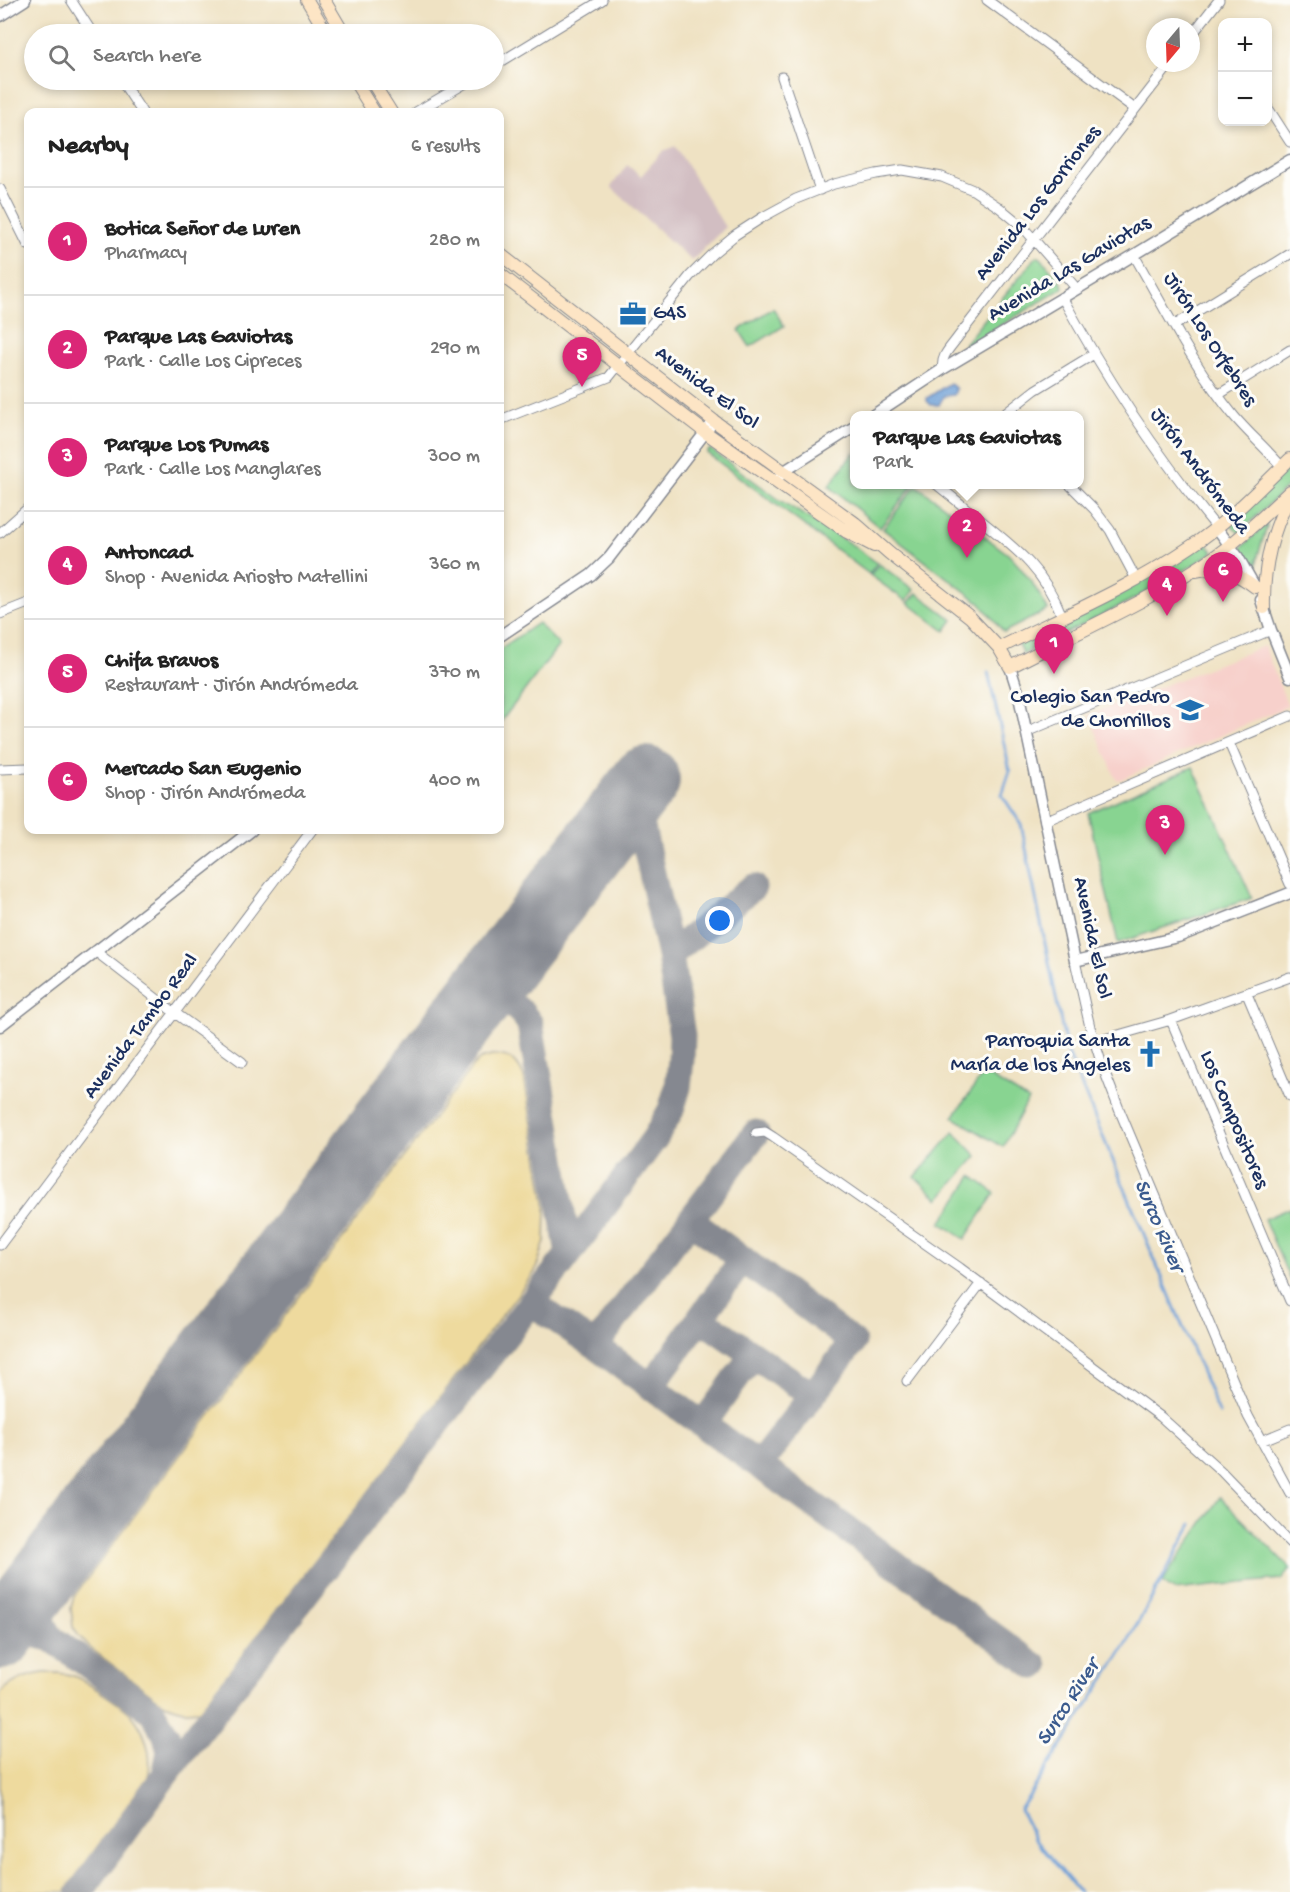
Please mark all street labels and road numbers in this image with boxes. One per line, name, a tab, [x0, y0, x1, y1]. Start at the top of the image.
street label: Avenida Los Gorriones	[971, 120, 1108, 287]
street label: Avenida Las Gaviotas	[984, 211, 1157, 329]
street label: Jirón Los Orfebres	[1156, 268, 1262, 413]
street label: Avenida El Sol	[649, 342, 763, 436]
street label: Jirón Andrómeda	[1143, 404, 1255, 541]
street label: Avenida El Sol	[1066, 875, 1116, 1001]
street label: Avenida Tambo Real	[79, 949, 205, 1105]
street label: Los Compositores	[1193, 1047, 1274, 1194]

